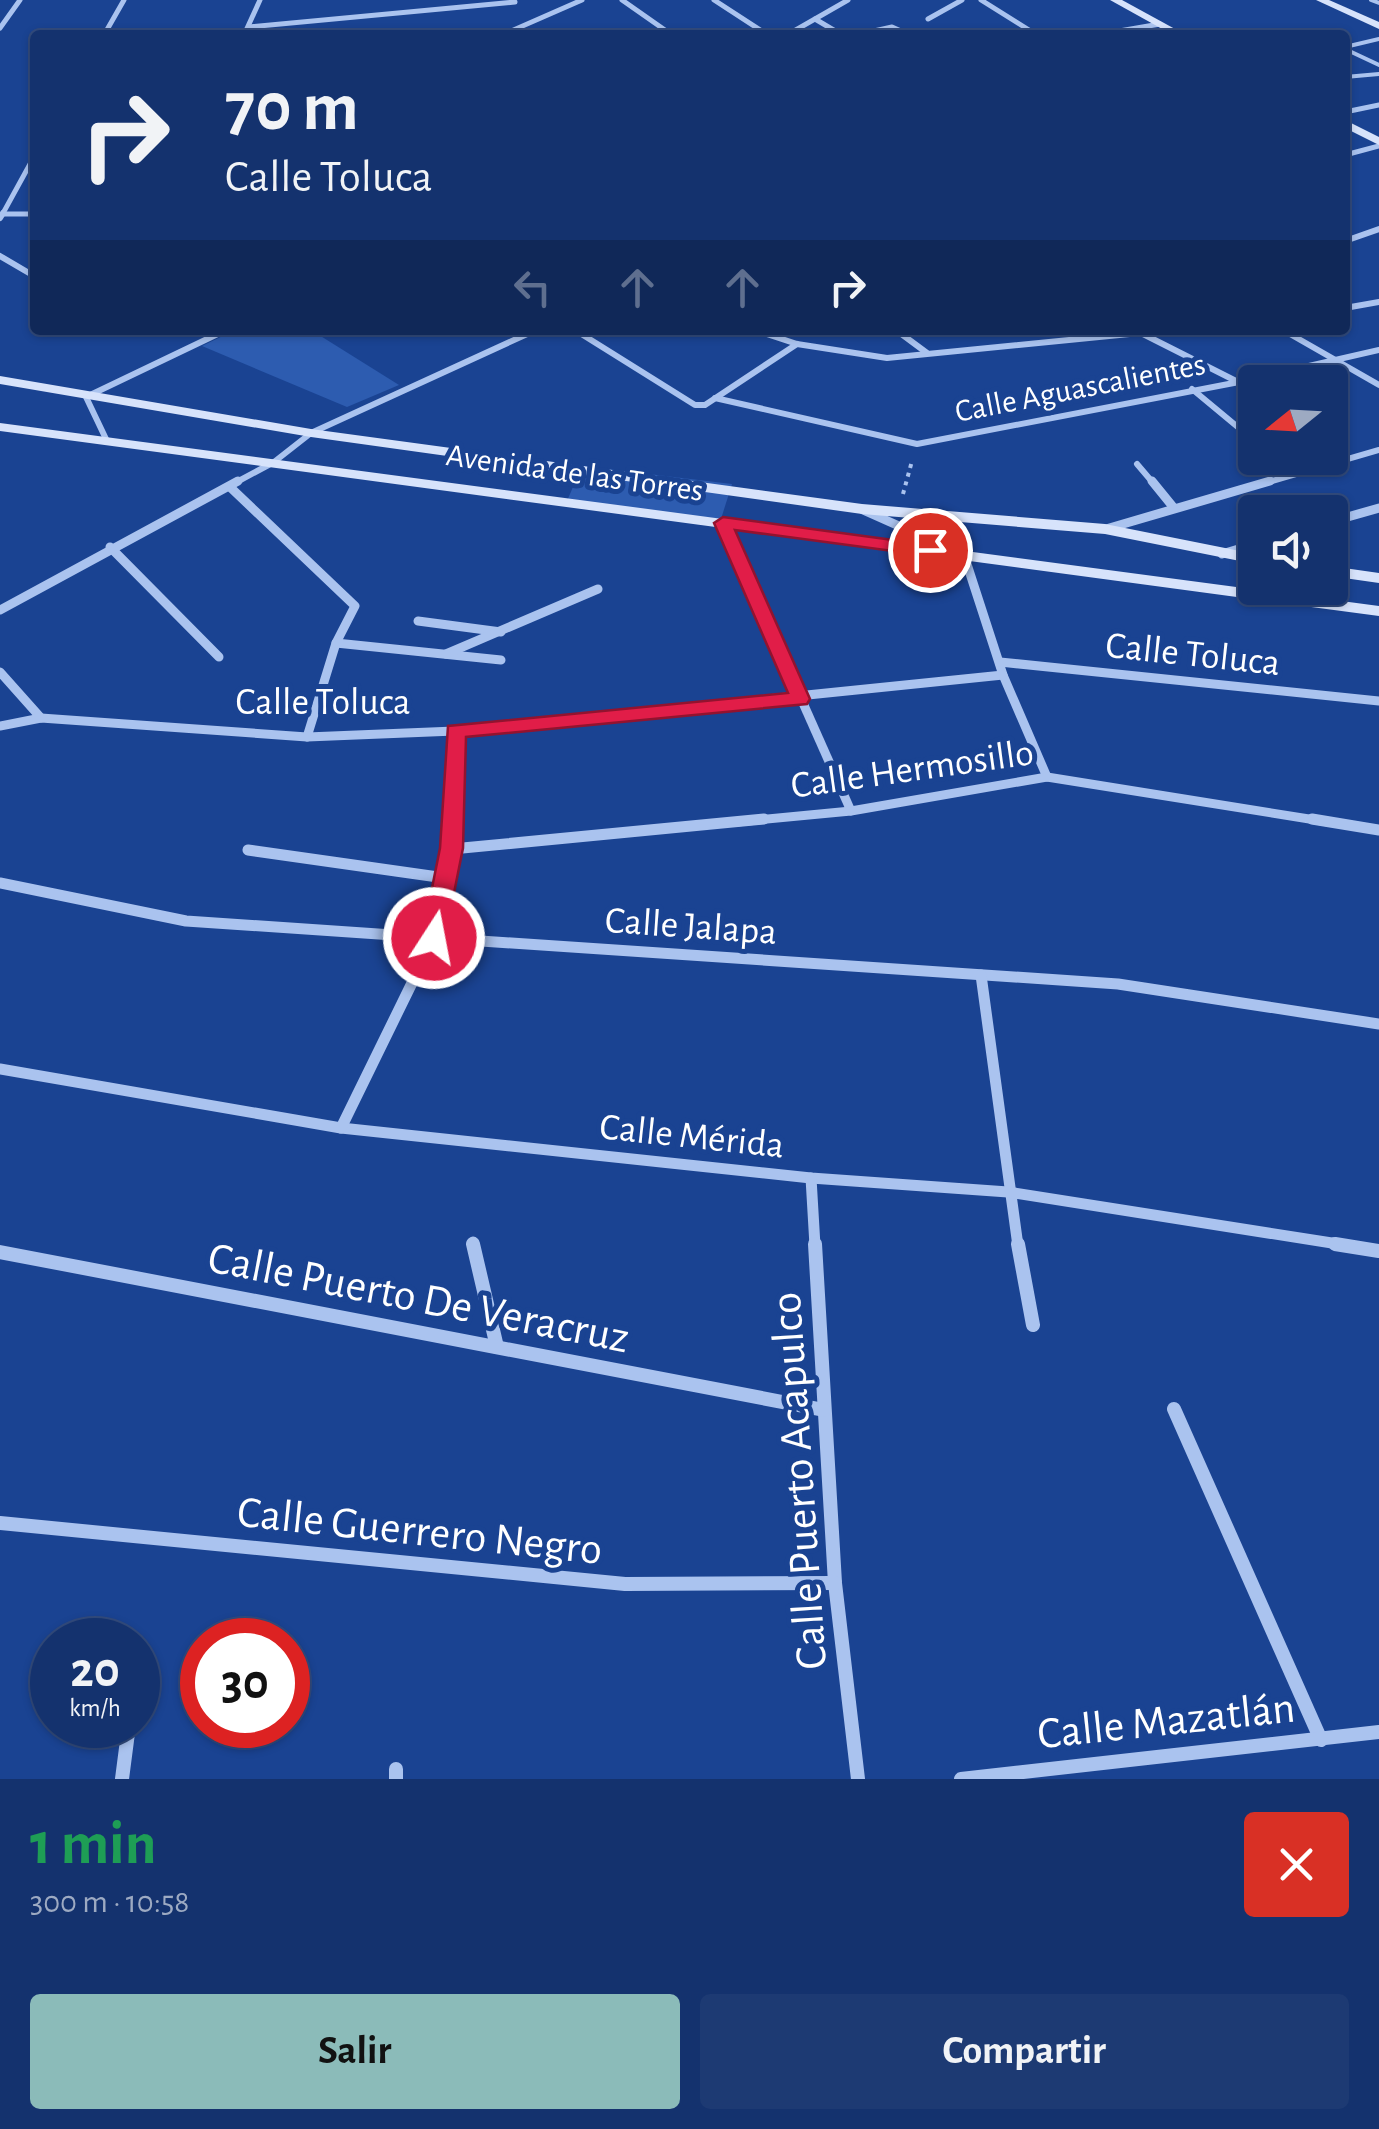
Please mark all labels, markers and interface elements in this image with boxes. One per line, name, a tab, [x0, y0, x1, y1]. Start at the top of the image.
icon: right	[60, 70, 190, 200]
text: 70 m	[225, 73, 359, 143]
text: Calle Toluca	[225, 155, 432, 200]
icon: left	[505, 260, 560, 315]
icon: ahead	[610, 260, 665, 315]
icon: ahead	[715, 260, 770, 315]
icon: right	[820, 260, 875, 315]
street label: Calle Aguascalientes	[952, 348, 1208, 428]
north arrow	[1238, 365, 1348, 475]
map controls	[1238, 365, 1348, 605]
street label: Avenida de las Torres	[444, 439, 705, 507]
button: sound	[1238, 495, 1348, 605]
pin	[888, 508, 973, 593]
icon: arrive	[903, 523, 958, 578]
street label: Calle Toluca	[1104, 627, 1282, 683]
street label: Calle Toluca	[235, 684, 411, 722]
street label: Calle Hermosillo	[788, 734, 1036, 806]
position arrow	[382, 886, 486, 990]
street label: Calle Jalapa	[604, 902, 778, 952]
street label: Calle Mérida	[598, 1108, 786, 1166]
street label: Calle Puerto De Veracruz	[204, 1236, 633, 1361]
street label: Calle Puerto Acapulco	[764, 1291, 835, 1671]
street label: Calle Guerrero Negro	[235, 1490, 604, 1573]
speed limit sign: 30	[180, 1618, 310, 1748]
text: 20	[70, 1646, 120, 1696]
street label: Calle Mazatlán	[1035, 1686, 1297, 1757]
text: km/h	[69, 1696, 121, 1721]
button: close	[1244, 1812, 1349, 1917]
text: 1 min	[30, 1815, 156, 1875]
text: 300 m · 10:58	[30, 1886, 190, 1918]
button: Salir	[30, 1994, 680, 2109]
button: Compartir	[700, 1994, 1349, 2109]

